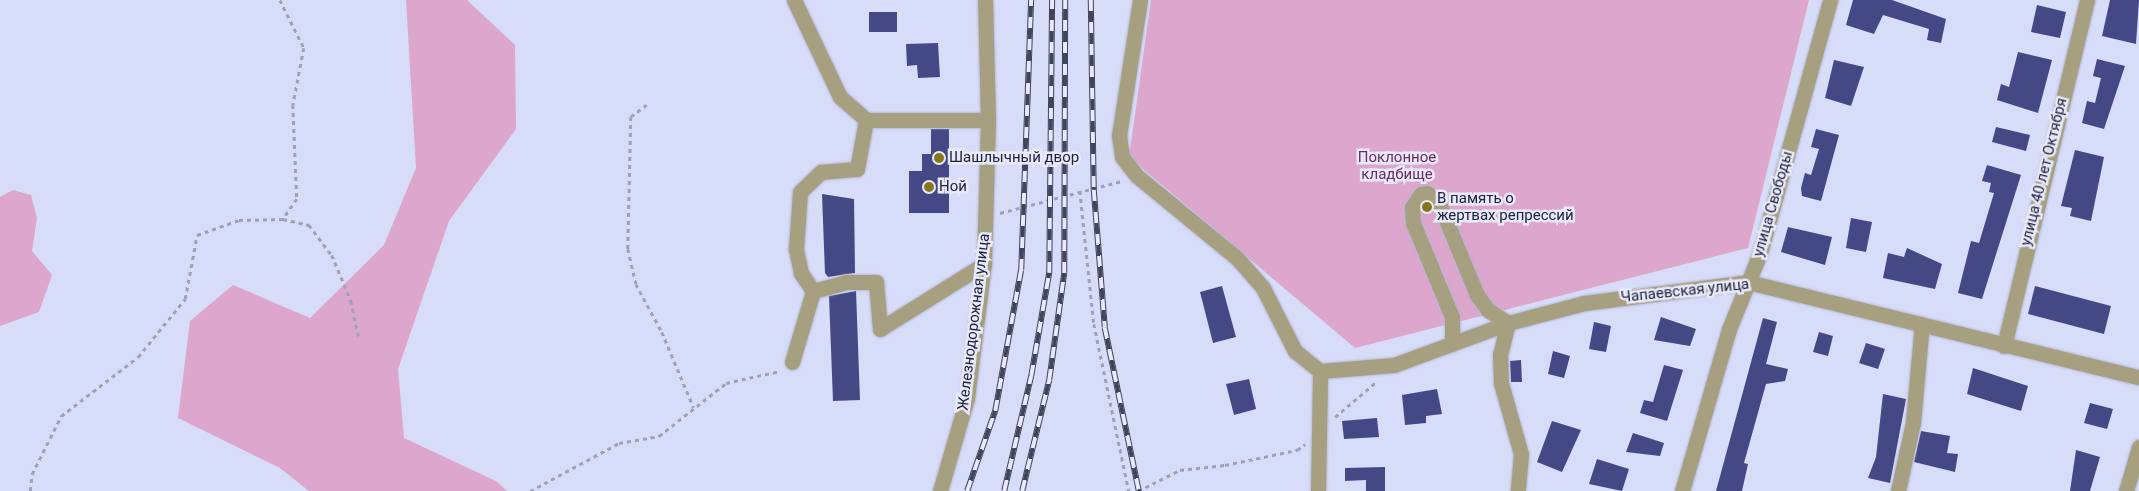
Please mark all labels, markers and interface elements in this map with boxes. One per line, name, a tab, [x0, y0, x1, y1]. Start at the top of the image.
street label: улица 40 лет Октября	[2017, 96, 2071, 248]
park label: Поклонное кладбище	[1358, 148, 1436, 183]
place label: Шашлычный двор	[949, 149, 1079, 167]
street label: улица Свободы	[1749, 149, 1797, 259]
marker: Шашлычный двор	[933, 152, 945, 164]
place label: Ной	[939, 178, 967, 196]
marker: Ной	[923, 181, 935, 193]
place label: В память о жертвах репрессий	[1437, 189, 1574, 224]
marker: В память о жертвах репрессий	[1421, 201, 1433, 213]
street label: Железнодорожная улица	[954, 232, 994, 412]
street label: Чапаевская улица	[1620, 275, 1750, 307]

